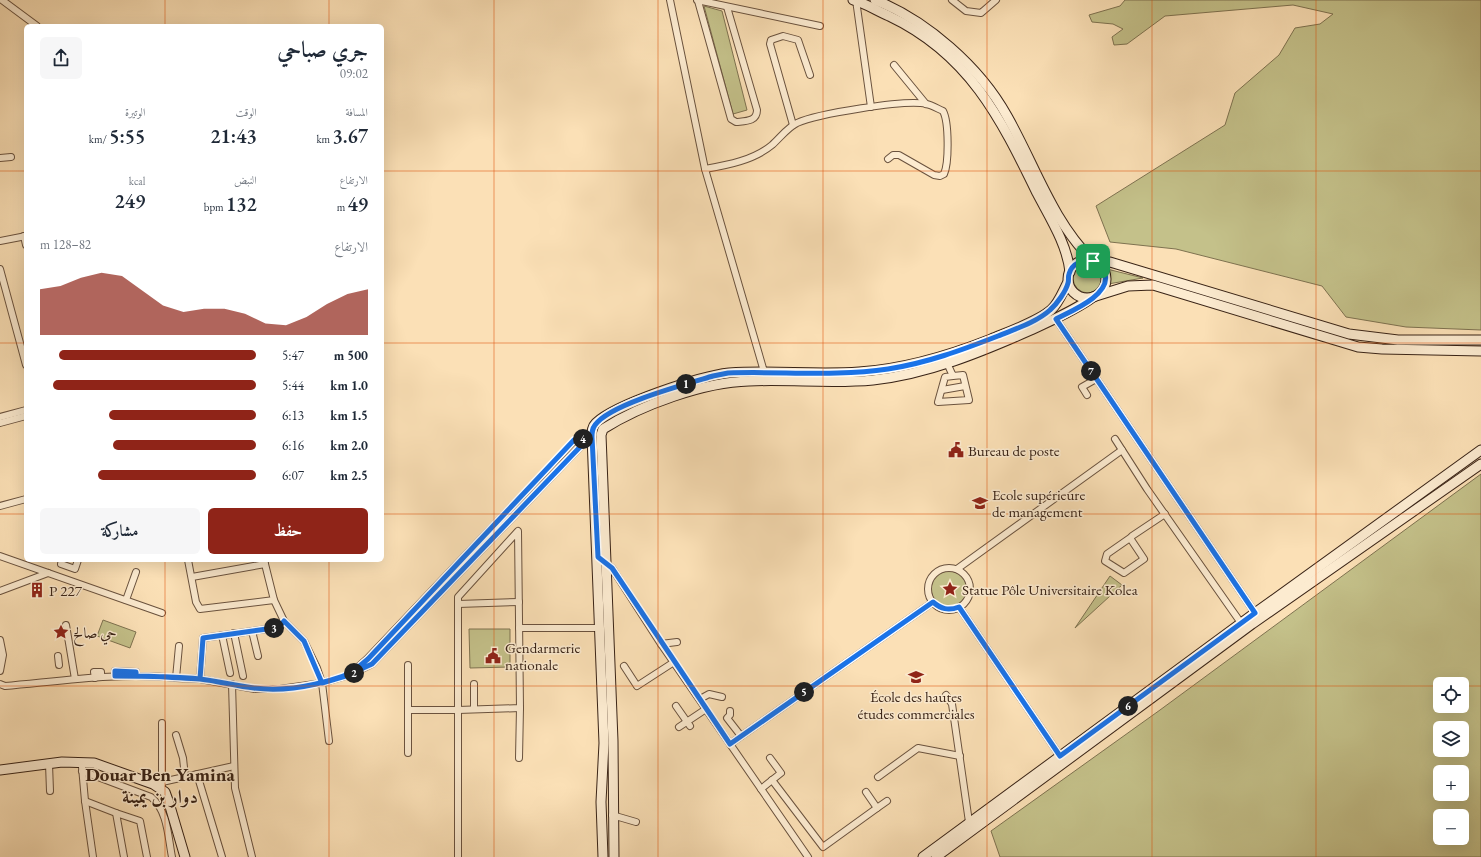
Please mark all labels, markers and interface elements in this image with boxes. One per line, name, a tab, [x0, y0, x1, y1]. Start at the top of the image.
text: جري صباحي	[277, 35, 368, 64]
button: share	[40, 37, 82, 79]
text: 09:02	[340, 65, 368, 82]
text: الوتيرة	[125, 105, 145, 119]
text: الوقت	[236, 105, 257, 119]
text: المسافة	[346, 105, 368, 119]
text: 5:55	[109, 123, 145, 149]
text: 21:43	[210, 123, 257, 149]
text: 3.67	[332, 123, 368, 149]
text: /km	[89, 132, 109, 146]
text: km	[316, 132, 332, 146]
text: النبض	[234, 173, 257, 187]
text: الارتفاع	[339, 173, 368, 187]
text: kcal	[129, 174, 145, 188]
text: 249	[115, 188, 145, 214]
text: 132	[226, 191, 257, 217]
text: 49	[347, 191, 368, 217]
text: bpm	[204, 200, 226, 214]
text: m	[337, 200, 347, 214]
text: 82–128 m	[40, 236, 91, 253]
text: الارتفاع	[334, 238, 368, 255]
pin	[1076, 244, 1110, 278]
icon: arrive	[1082, 250, 1104, 272]
text: 5:47	[282, 347, 304, 364]
text: 500 m	[334, 347, 368, 364]
pin: 7	[1081, 361, 1101, 381]
text: 7	[1088, 364, 1094, 378]
pin: 1	[676, 374, 696, 394]
text: 5:44	[282, 377, 304, 394]
text: 1.0 km	[330, 377, 368, 394]
text: 1	[683, 377, 689, 391]
text: 6:13	[282, 407, 304, 424]
text: 1.5 km	[330, 407, 368, 424]
pin: 4	[573, 429, 593, 449]
text: 4	[580, 432, 586, 446]
text: 6:16	[282, 437, 304, 454]
text: 2.0 km	[330, 437, 368, 454]
public building icon: Bureau de poste	[947, 441, 965, 459]
place label: Bureau de poste	[968, 441, 1060, 460]
text: 6:07	[282, 467, 304, 484]
text: 2.5 km	[330, 467, 368, 484]
place label: Ecole supérieure de management	[992, 485, 1085, 521]
school or university icon: Ecole supérieure de management	[971, 494, 989, 512]
button: مشاركة	[40, 508, 200, 554]
button: حفظ	[208, 508, 368, 554]
place icon: Statue Pôle Universitaire Kolea	[941, 580, 959, 598]
place label: Statue Pôle Universitaire Kolea	[962, 580, 1138, 599]
building icon: P 227	[28, 581, 46, 599]
place label: P 227	[49, 581, 83, 600]
pin: 3	[264, 618, 284, 638]
text: 3	[271, 621, 277, 635]
place icon: حي صالح	[52, 623, 70, 641]
place label: حي صالح	[73, 623, 117, 647]
place label: Gendarmerie nationale	[505, 638, 580, 674]
public building icon: Gendarmerie nationale	[484, 647, 502, 665]
pin: 2	[344, 663, 364, 683]
text: 2	[351, 666, 357, 680]
school or university icon: École des hautes études commerciales	[907, 668, 925, 686]
map controls	[1433, 677, 1469, 845]
button: locate	[1433, 677, 1469, 713]
pin: 5	[794, 682, 814, 702]
text: 5	[801, 685, 807, 699]
place label: École des hautes études commerciales	[857, 687, 975, 723]
pin: 6	[1118, 696, 1138, 716]
text: 6	[1125, 699, 1131, 713]
button: layers	[1433, 721, 1469, 757]
district label: Douar Ben Yamina دوار بن يمينة	[85, 762, 235, 809]
button: +	[1433, 765, 1469, 801]
button: −	[1433, 809, 1469, 845]

